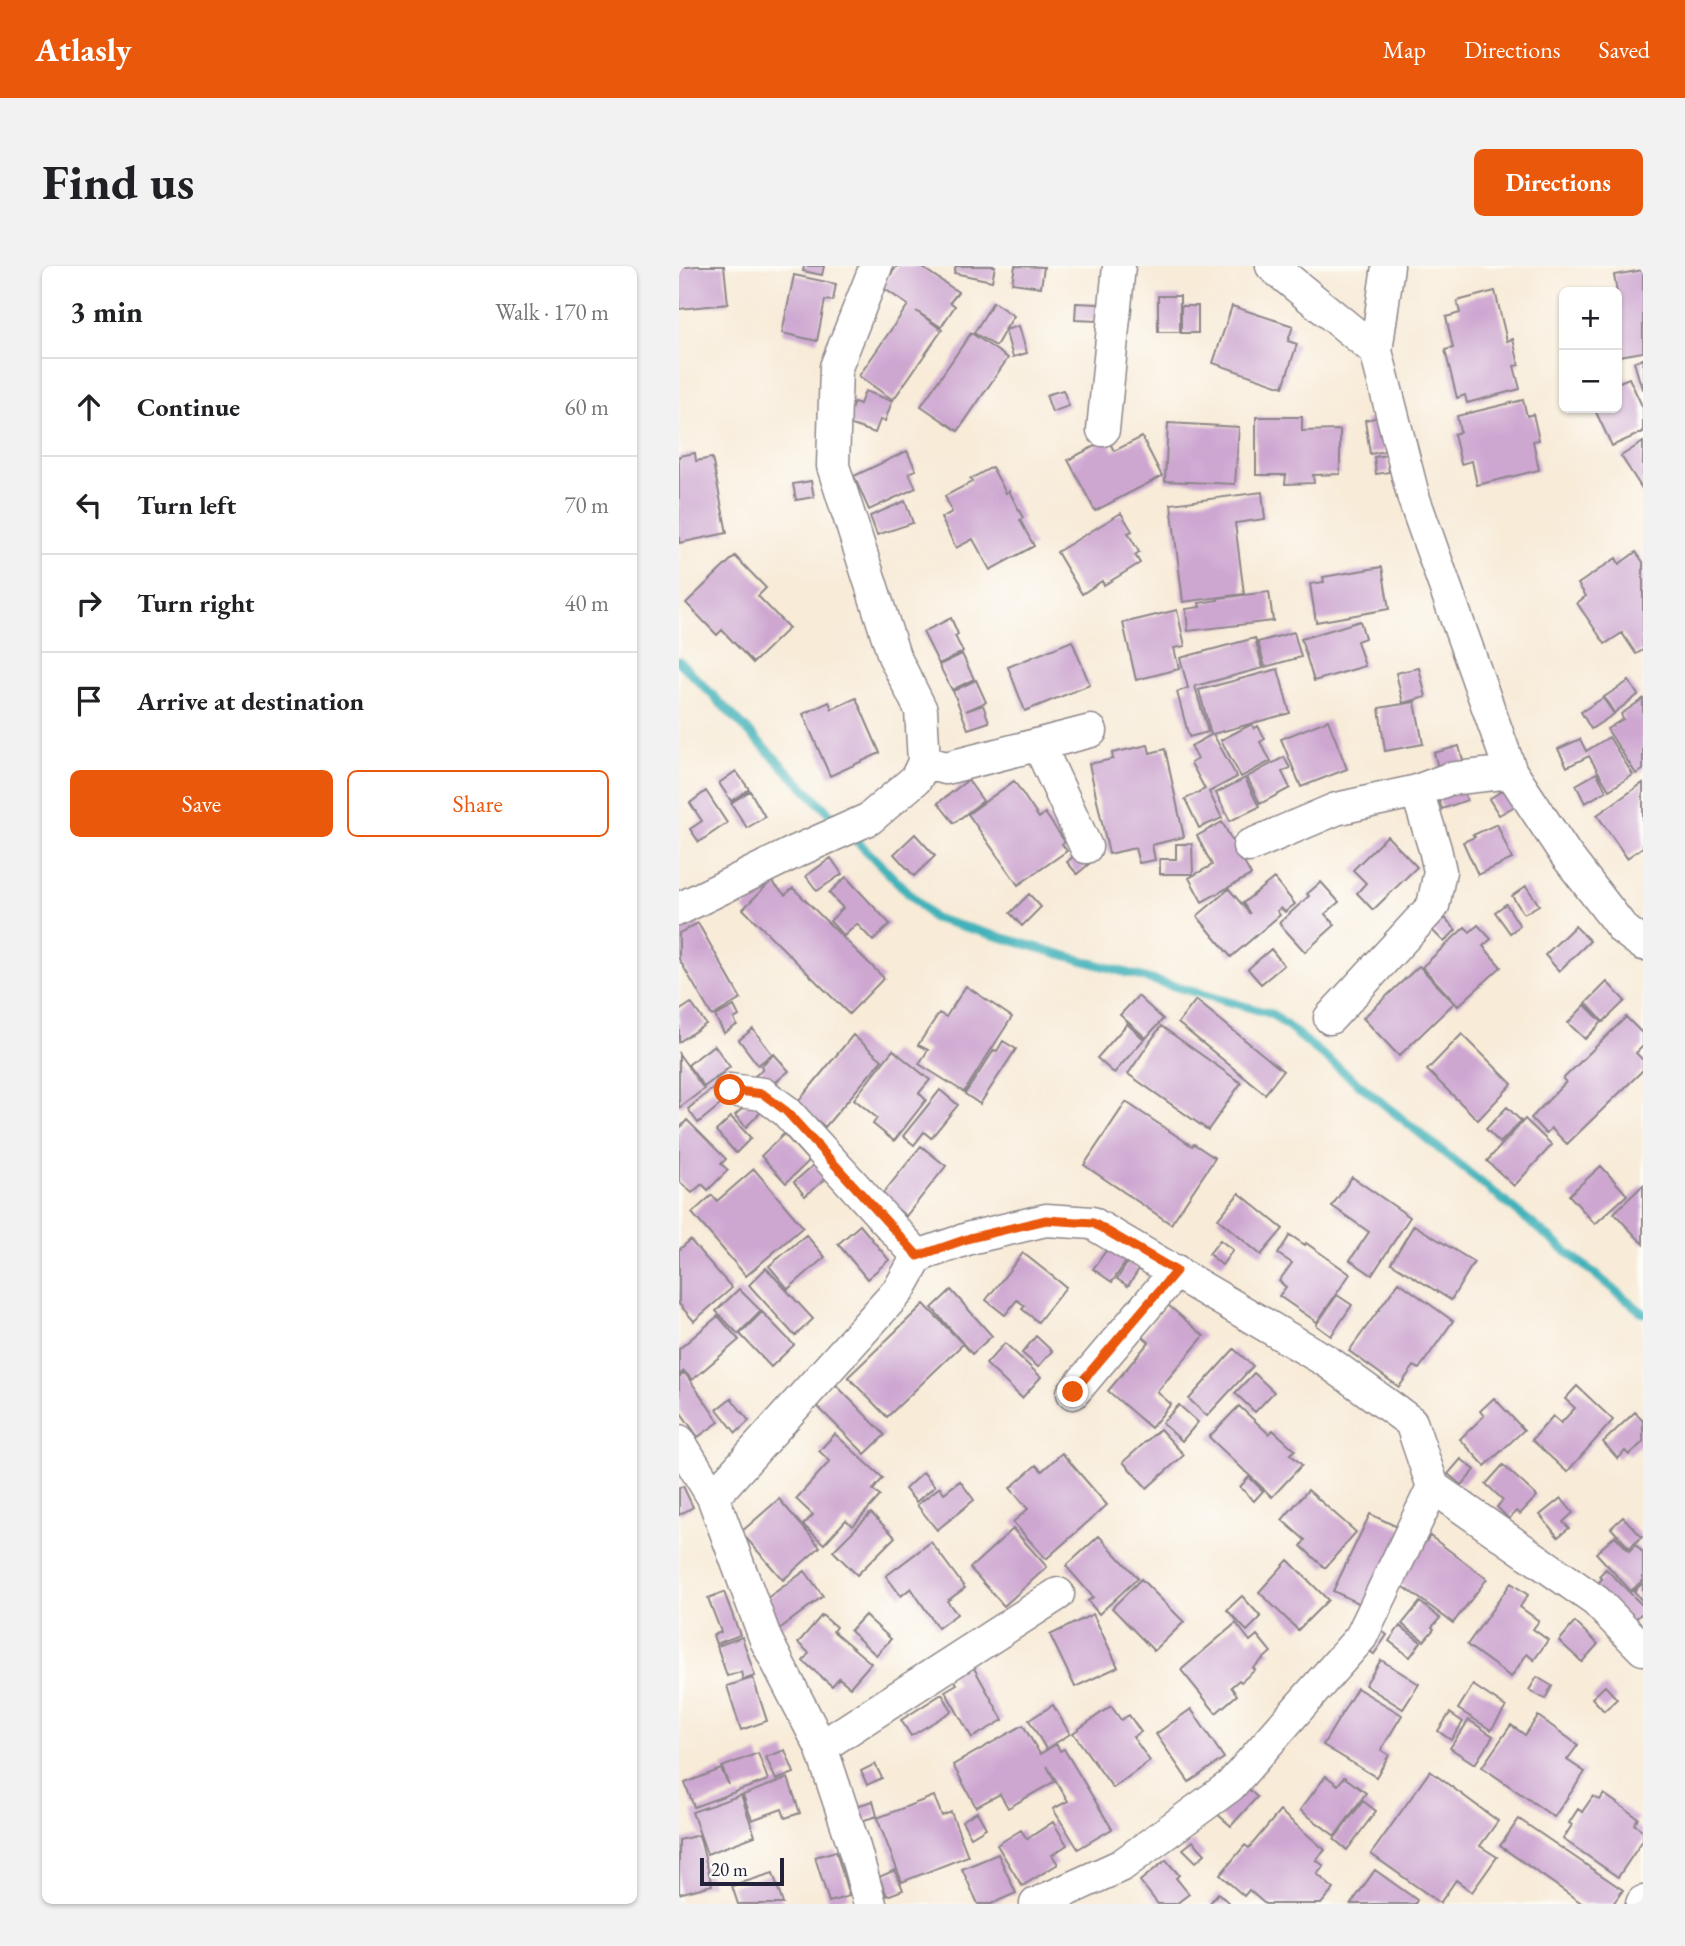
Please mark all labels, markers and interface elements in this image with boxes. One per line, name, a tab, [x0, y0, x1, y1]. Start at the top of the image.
text: Atlasly	[35, 28, 132, 71]
text: Map	[1383, 34, 1426, 65]
text: Directions	[1464, 34, 1561, 65]
text: Saved	[1599, 34, 1650, 65]
button: Directions	[1474, 149, 1643, 216]
text: Find us	[42, 150, 194, 214]
map controls	[1559, 287, 1622, 413]
button: +	[1559, 287, 1622, 350]
text: 3 min	[70, 292, 143, 331]
text: Walk · 170 m	[495, 297, 609, 327]
button: −	[1559, 350, 1622, 413]
icon: ahead	[70, 388, 108, 426]
text: Continue	[137, 390, 240, 424]
text: 60 m	[564, 392, 609, 422]
icon: left	[70, 486, 108, 524]
text: Turn left	[137, 488, 236, 522]
text: 70 m	[564, 490, 609, 520]
icon: right	[70, 584, 108, 622]
text: Turn right	[137, 586, 255, 620]
text: 40 m	[564, 588, 609, 618]
icon: arrive	[70, 682, 108, 720]
text: Arrive at destination	[137, 684, 364, 718]
button: Save	[70, 770, 333, 837]
button: Share	[347, 770, 609, 837]
route start	[714, 1074, 745, 1105]
route end	[1057, 1376, 1088, 1407]
scale bar	[700, 1855, 784, 1887]
text: 20 m	[711, 1857, 748, 1882]

